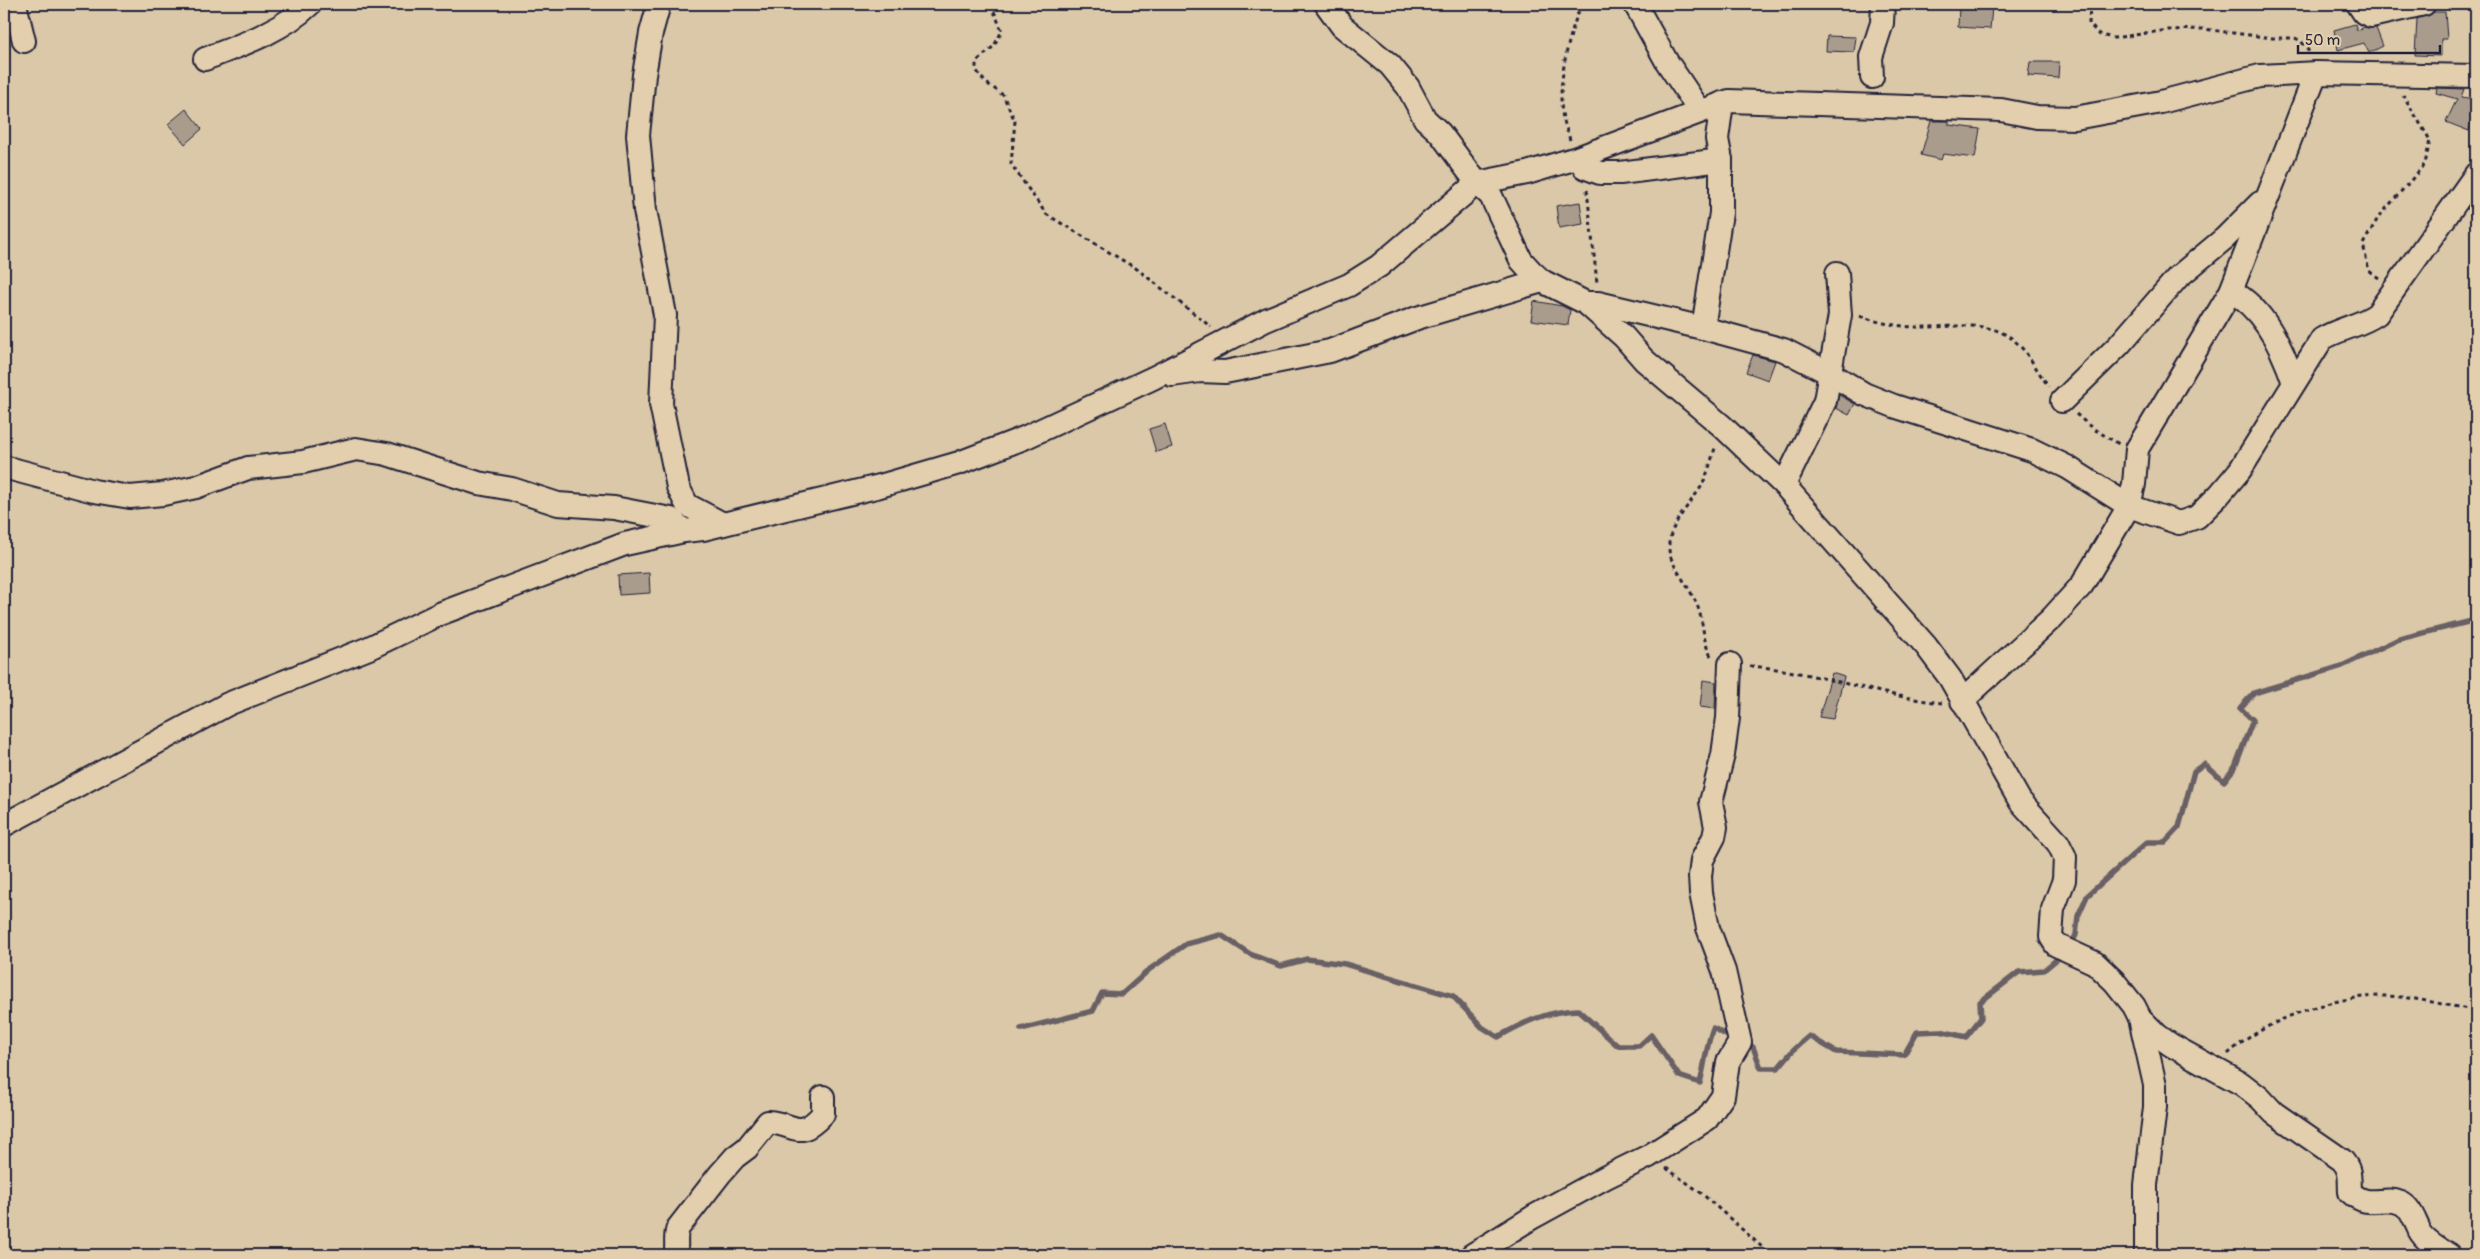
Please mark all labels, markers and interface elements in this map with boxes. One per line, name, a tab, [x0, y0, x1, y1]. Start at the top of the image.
scale bar	[2298, 22, 2440, 54]
text: 50 m	[2305, 31, 2340, 50]

